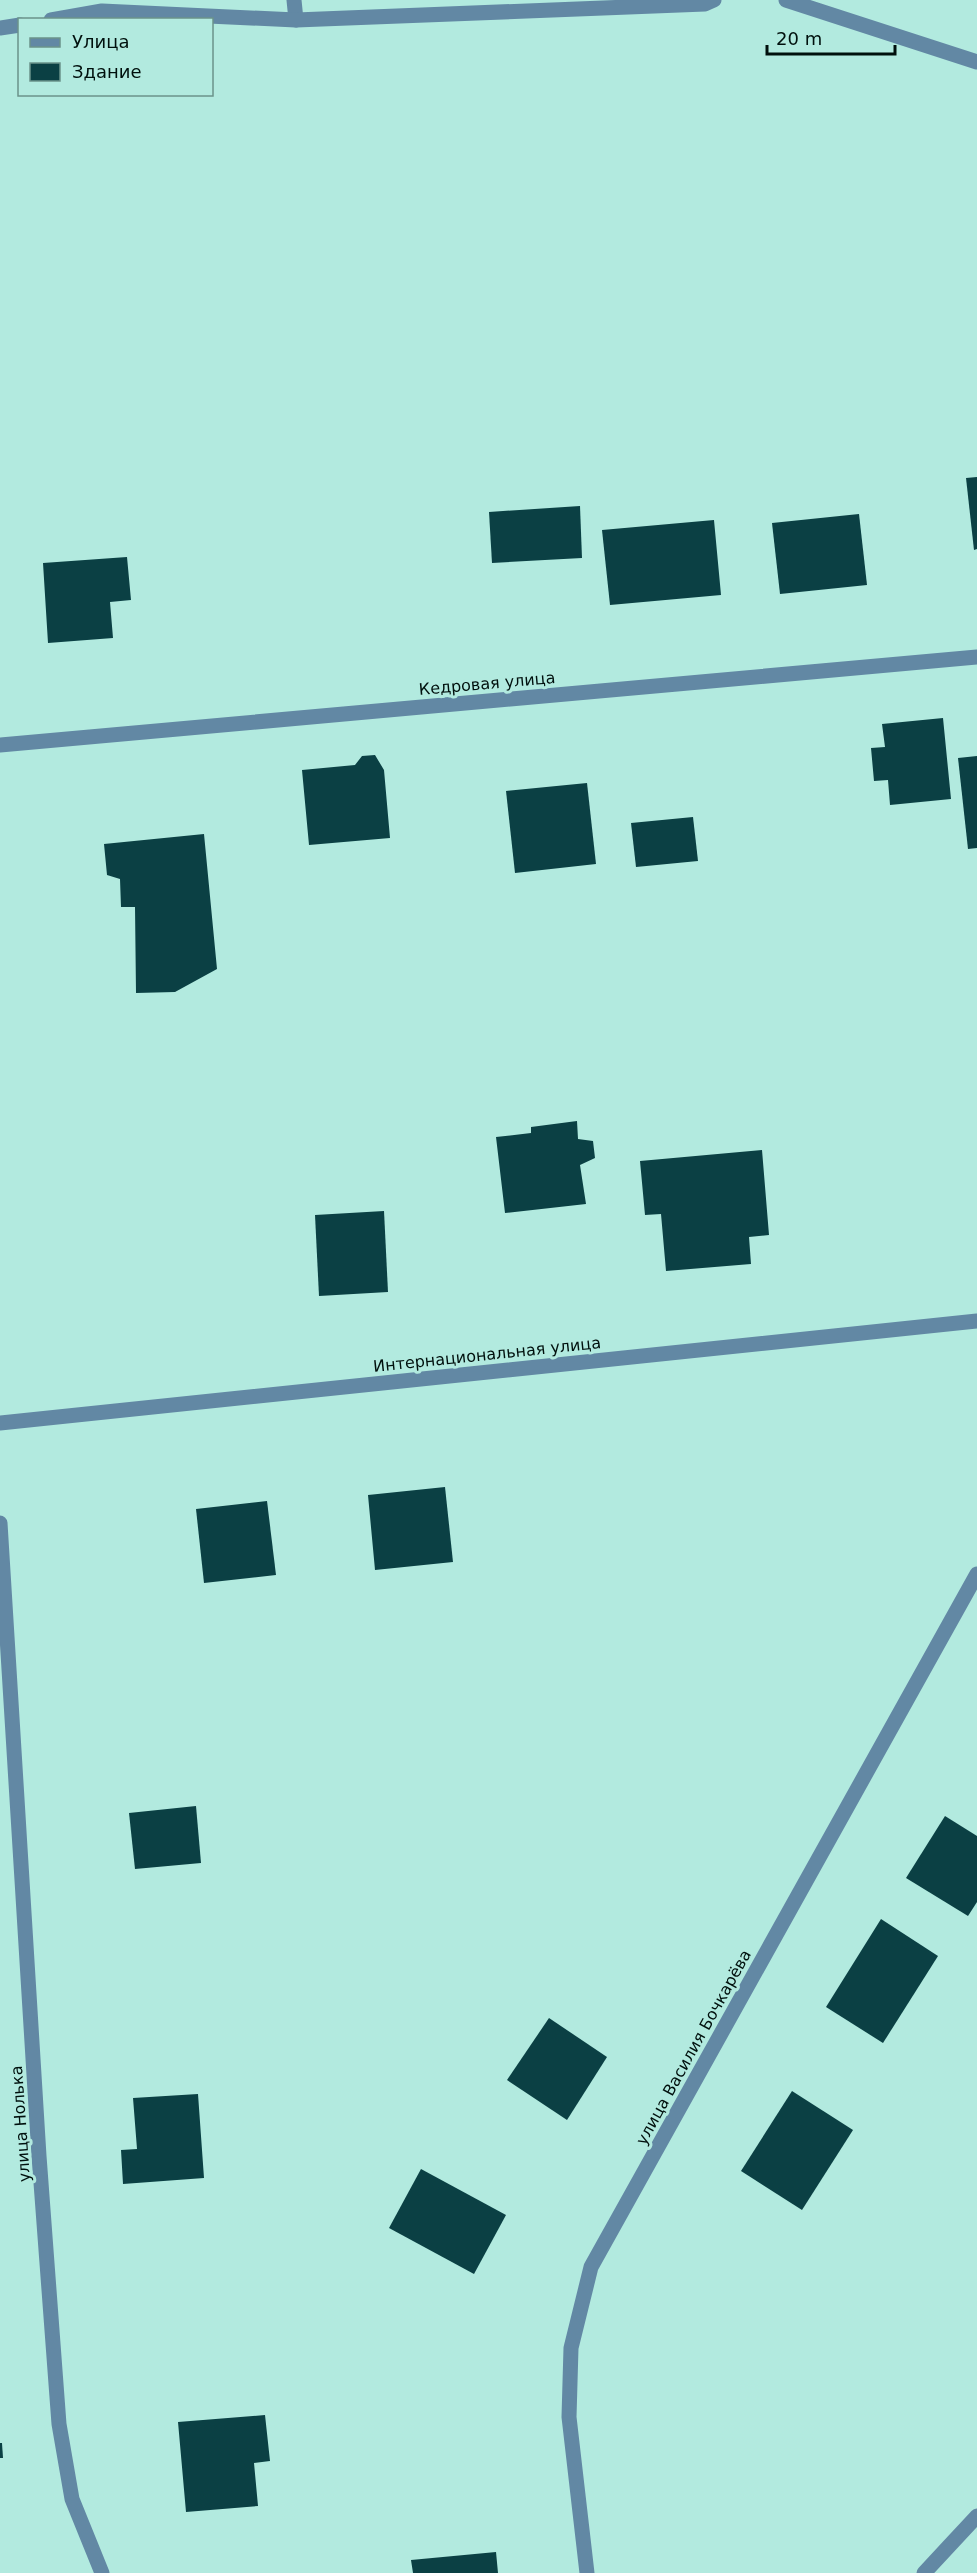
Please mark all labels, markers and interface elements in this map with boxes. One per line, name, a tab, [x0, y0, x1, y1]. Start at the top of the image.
legend	[18, 18, 213, 96]
scale bar	[767, 18, 894, 56]
text: 20 m	[776, 28, 822, 49]
text: Улица	[72, 31, 129, 52]
text: Здание	[72, 61, 142, 82]
street label: Кедровая улица	[418, 668, 556, 699]
street label: Интернациональная улица	[372, 1333, 602, 1376]
street label: улица Василия Бочкарёва	[632, 1946, 755, 2148]
street label: улица Нолька	[7, 2065, 34, 2183]

